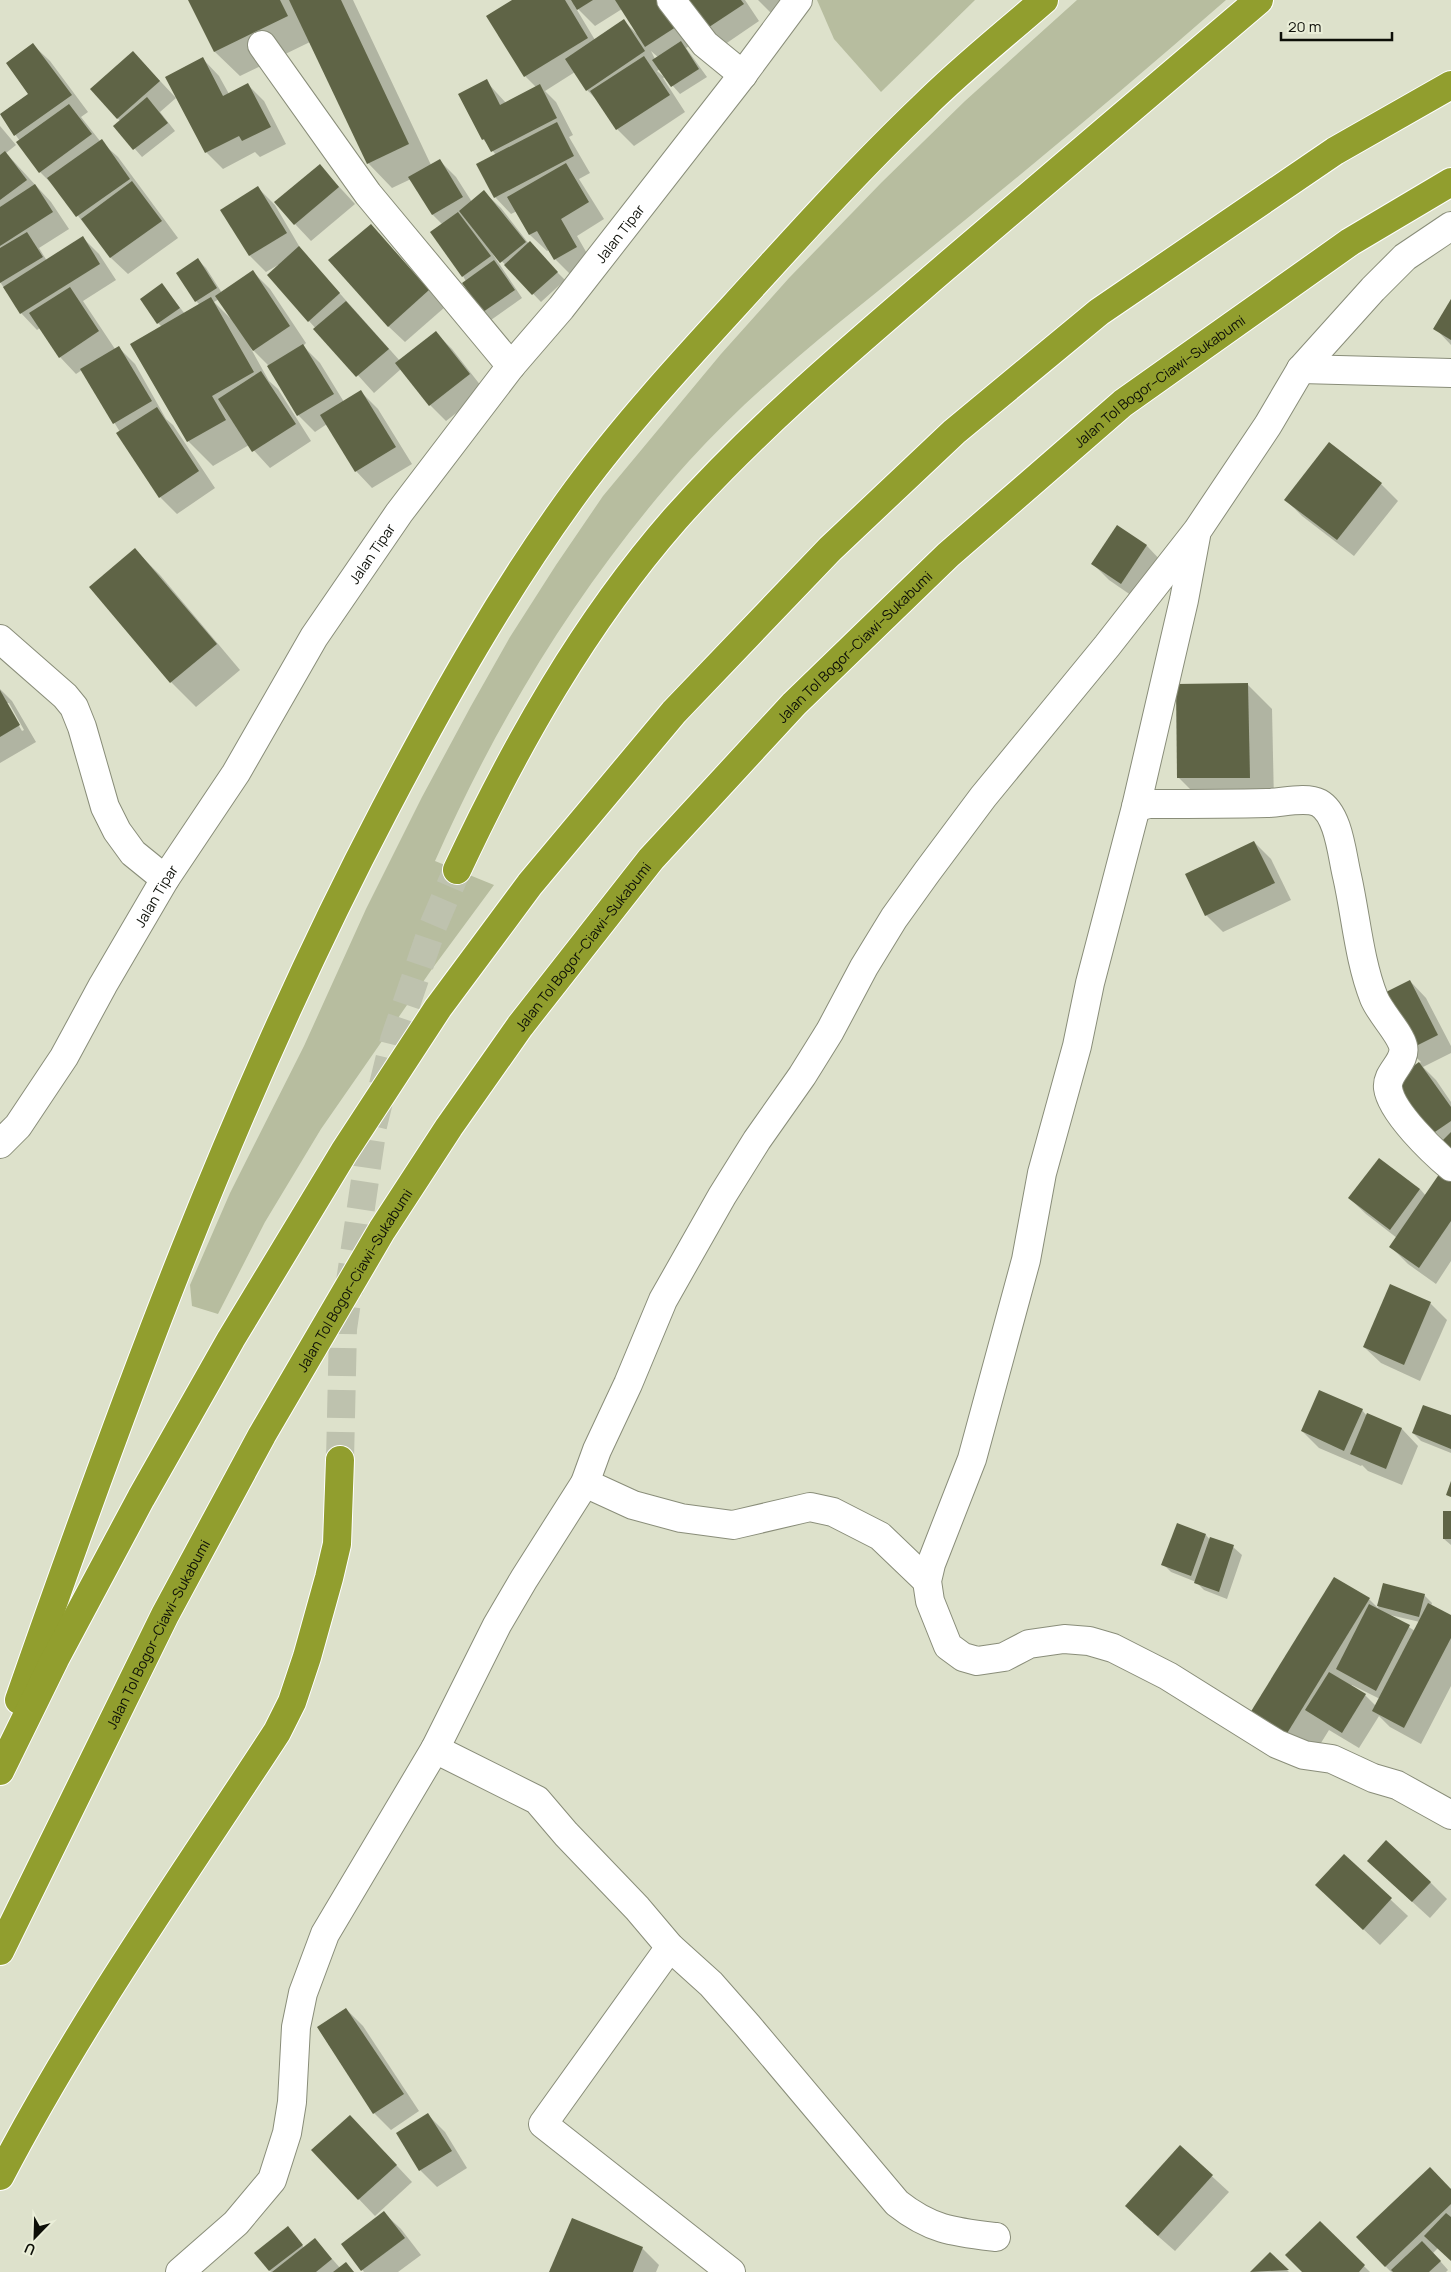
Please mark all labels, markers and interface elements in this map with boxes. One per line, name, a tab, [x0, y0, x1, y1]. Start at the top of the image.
scale bar	[1281, 10, 1392, 42]
text: 20 m	[1288, 16, 1321, 37]
street label: Jalan Tipar	[591, 200, 648, 266]
street label: Jalan Tol Bogor–Ciawi–Sukabumi	[1069, 310, 1249, 451]
street label: Jalan Tipar	[344, 519, 399, 587]
street label: Jalan Tol Bogor–Ciawi–Sukabumi	[772, 566, 936, 726]
street label: Jalan Tol Bogor–Ciawi–Sukabumi	[510, 858, 655, 1034]
street label: Jalan Tipar	[130, 861, 182, 930]
street label: Jalan Tol Bogor–Ciawi–Sukabumi	[292, 1185, 416, 1375]
street label: Jalan Tol Bogor–Ciawi–Sukabumi	[101, 1536, 214, 1732]
north arrow	[10, 2212, 60, 2262]
text: U	[21, 2239, 38, 2260]

